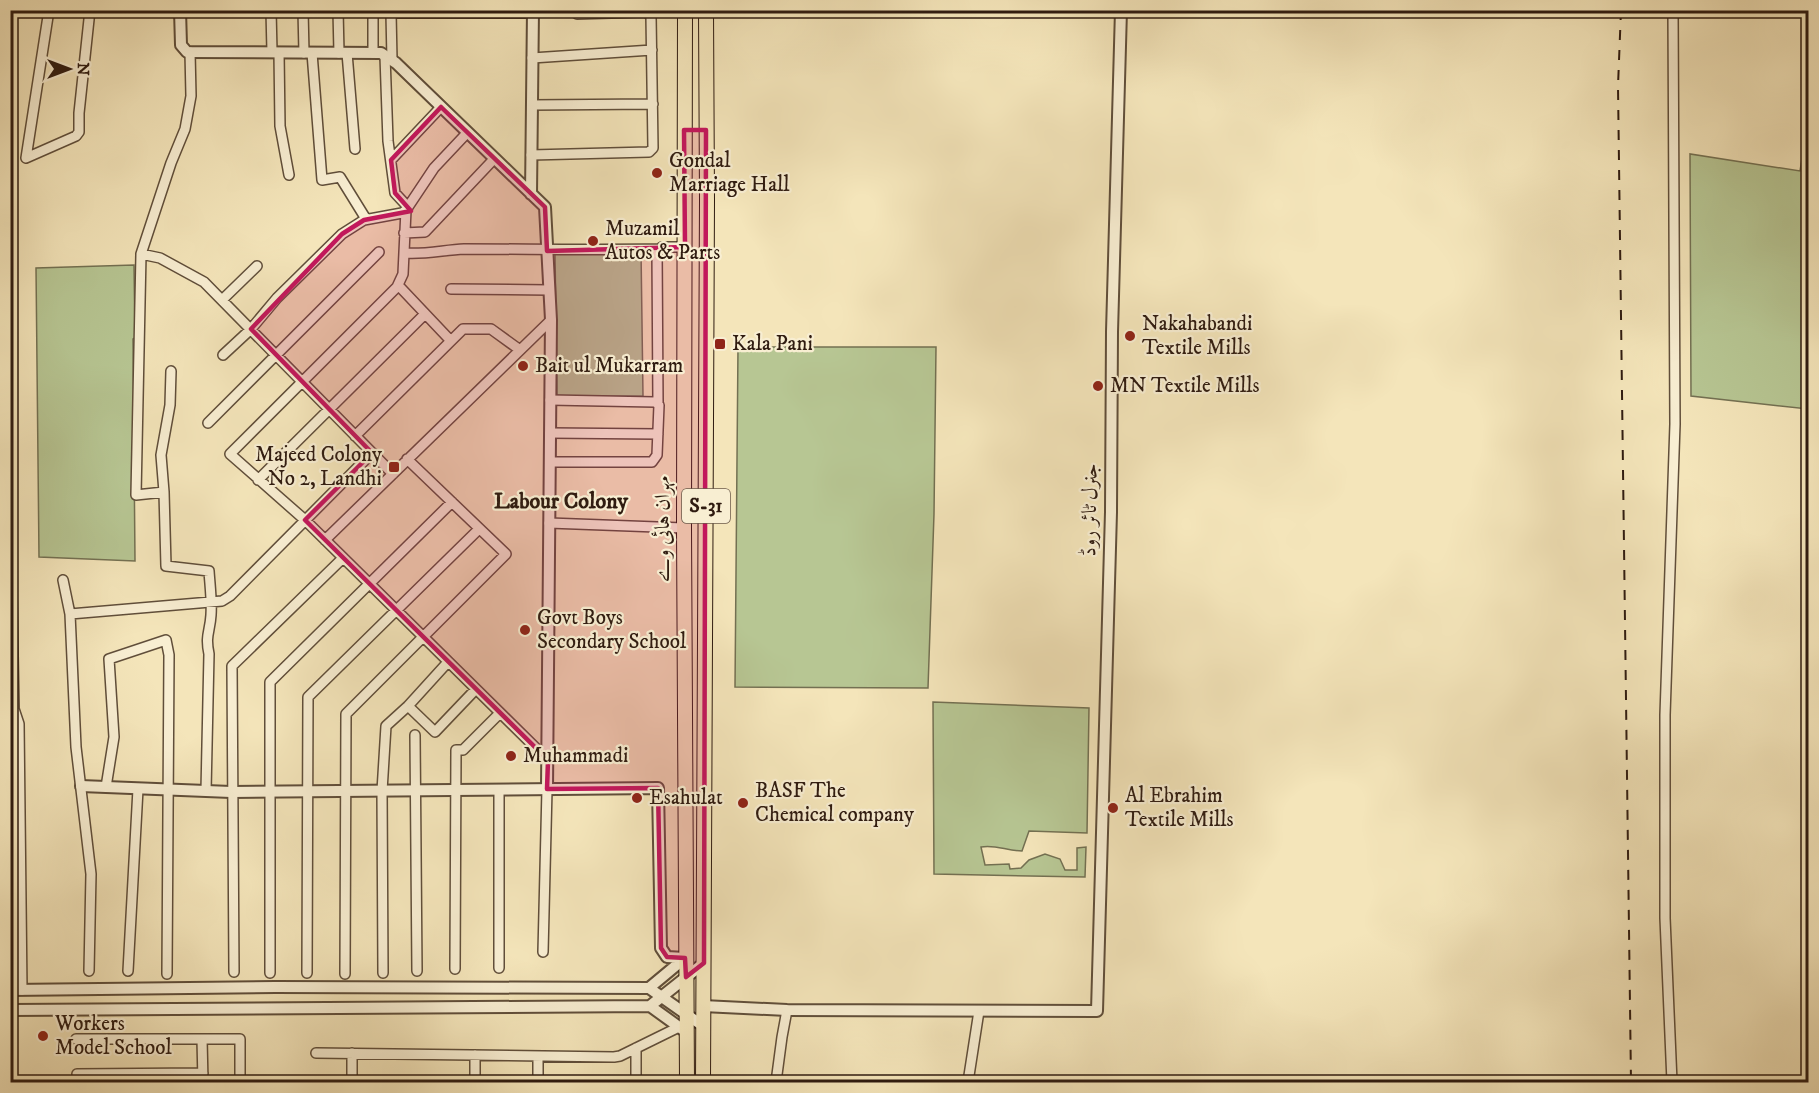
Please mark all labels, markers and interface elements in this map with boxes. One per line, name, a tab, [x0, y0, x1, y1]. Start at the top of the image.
north arrow	[39, 39, 99, 99]
text: N	[73, 62, 93, 76]
place label: Gondal Marriage Hall	[669, 148, 790, 198]
marker: Gondal Marriage Hall	[650, 166, 664, 180]
place label: Muzamil Autos & Parts	[605, 216, 720, 266]
marker: Muzamil Autos & Parts	[586, 234, 600, 248]
place label: Nakahabandi Textile Mills	[1142, 311, 1252, 361]
marker: Nakahabandi Textile Mills	[1123, 329, 1137, 343]
place label: Kala Pani	[732, 331, 813, 357]
marker: Kala Pani	[713, 337, 727, 351]
place label: Bait ul Mukarram	[535, 353, 684, 379]
marker: Bait ul Mukarram	[516, 359, 530, 373]
place label: MN Textile Mills	[1110, 373, 1260, 399]
marker: MN Textile Mills	[1091, 379, 1105, 393]
place label: Majeed Colony No 2, Landhi	[255, 442, 383, 492]
marker: Majeed Colony No 2, Landhi	[387, 460, 401, 474]
street label: جنرل ٹائر روڈ	[1076, 463, 1104, 557]
street label: مہران ہائی وے	[650, 476, 676, 582]
district label: Labour Colony	[494, 488, 629, 515]
road number: S-31	[682, 489, 730, 523]
place label: Govt Boys Secondary School	[537, 605, 687, 655]
marker: Govt Boys Secondary School	[518, 623, 532, 637]
place label: Muhammadi	[523, 743, 628, 769]
marker: Muhammadi	[504, 749, 518, 763]
place label: BASF The Chemical company	[755, 778, 915, 828]
place label: Al Ebrahim Textile Mills	[1125, 783, 1234, 833]
place label: Esahulat	[649, 785, 723, 811]
marker: Esahulat	[630, 791, 644, 805]
marker: BASF The Chemical company	[736, 796, 750, 810]
marker: Al Ebrahim Textile Mills	[1106, 801, 1120, 815]
place label: Workers Model School	[54, 1011, 172, 1061]
marker: Workers Model School	[36, 1029, 50, 1043]

